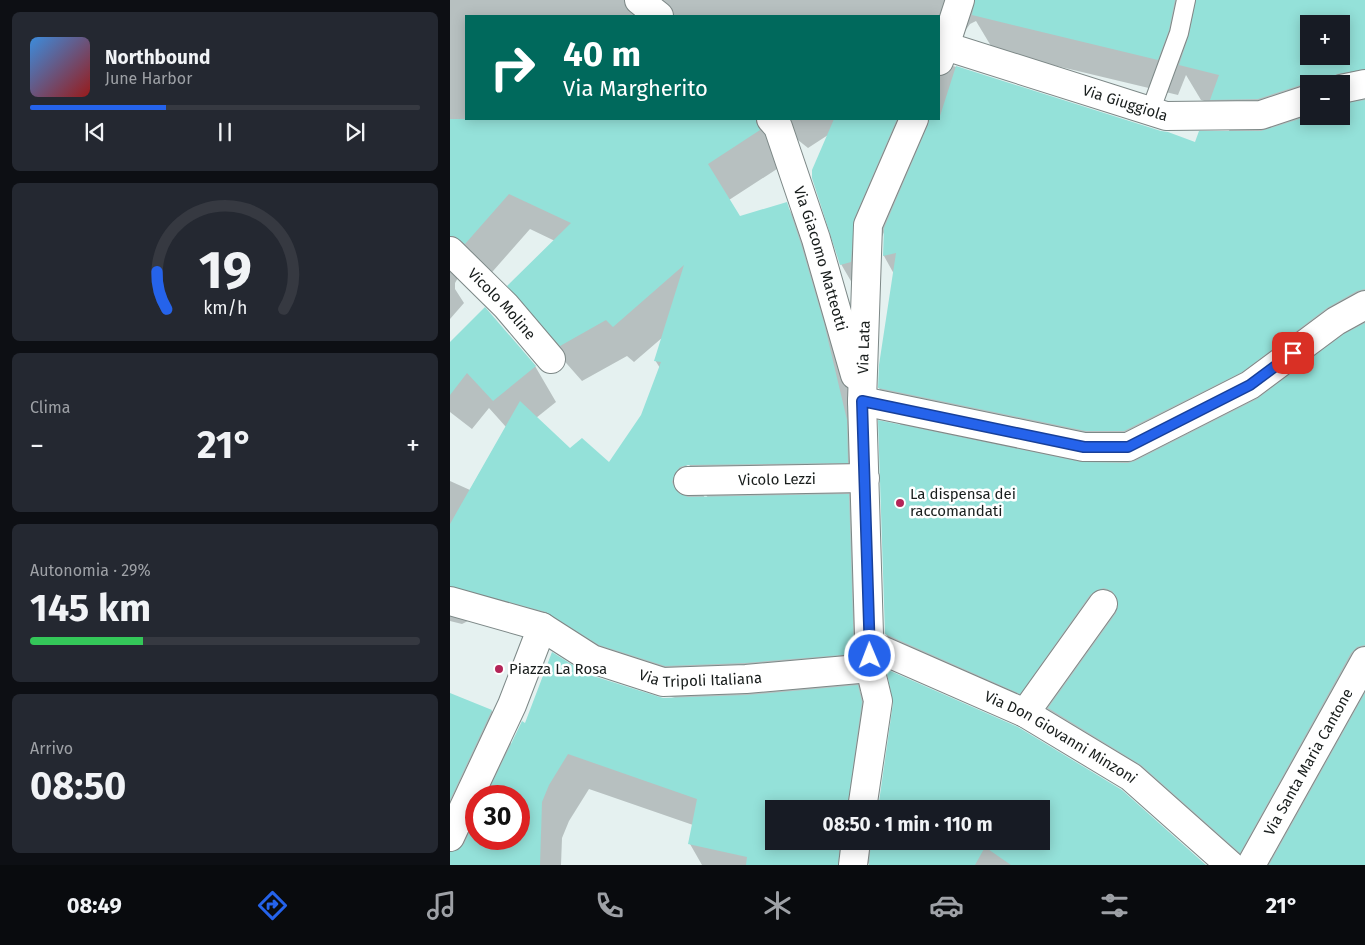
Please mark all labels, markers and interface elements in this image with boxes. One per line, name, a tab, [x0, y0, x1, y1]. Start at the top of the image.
map controls	[1300, 15, 1350, 125]
button: +	[1300, 15, 1350, 65]
text: 40 m	[563, 33, 641, 75]
icon: right	[480, 35, 545, 100]
text: Northbound	[105, 46, 210, 69]
text: June Harbor	[105, 69, 192, 88]
text: Via Margherito	[563, 75, 708, 102]
button: −	[1300, 75, 1350, 125]
street label: Via Giuggiola	[1080, 81, 1170, 125]
icon: previous	[81, 118, 109, 146]
icon: pause	[211, 118, 239, 146]
icon: next	[341, 118, 369, 146]
street label: Via Giacomo Matteotti	[790, 184, 851, 333]
text: 19	[198, 239, 252, 302]
street label: Vicolo Moline	[464, 264, 540, 343]
text: km/h	[203, 297, 247, 319]
street label: Via Lata	[854, 320, 874, 374]
pin	[1272, 332, 1314, 374]
icon: arrive	[1279, 339, 1307, 367]
text: Clima	[30, 398, 70, 417]
text: 21°	[197, 422, 253, 468]
text: −	[30, 429, 44, 462]
text: +	[406, 429, 420, 462]
street label: Vicolo Lezzi	[738, 470, 816, 489]
place label: La dispensa dei raccomandati	[910, 485, 1016, 520]
marker: La dispensa dei raccomandati	[894, 497, 906, 509]
text: Autonomia · 29%	[30, 561, 151, 580]
text: 145 km	[30, 585, 151, 631]
position arrow	[843, 629, 895, 681]
place label: Piazza La Rosa	[509, 660, 607, 678]
marker: Piazza La Rosa	[493, 663, 505, 675]
street label: Via Tripoli Italiana	[636, 666, 763, 691]
street label: Via Santa Maria Cantone	[1260, 685, 1357, 839]
street label: Via Don Giovanni Minzoni	[982, 687, 1141, 787]
text: Arrivo	[30, 739, 73, 758]
text: 08:50	[30, 763, 126, 809]
speed limit sign: 30	[465, 785, 530, 850]
text: 08:50 · 1 min · 110 m	[823, 813, 992, 836]
icon: directions	[255, 888, 290, 923]
icon: music	[424, 888, 459, 923]
icon: phone	[592, 888, 627, 923]
icon: climate	[760, 888, 795, 923]
icon: car	[929, 888, 964, 923]
icon: filters	[1097, 888, 1132, 923]
text: 08:49	[67, 892, 122, 919]
text: 21°	[1266, 892, 1298, 919]

